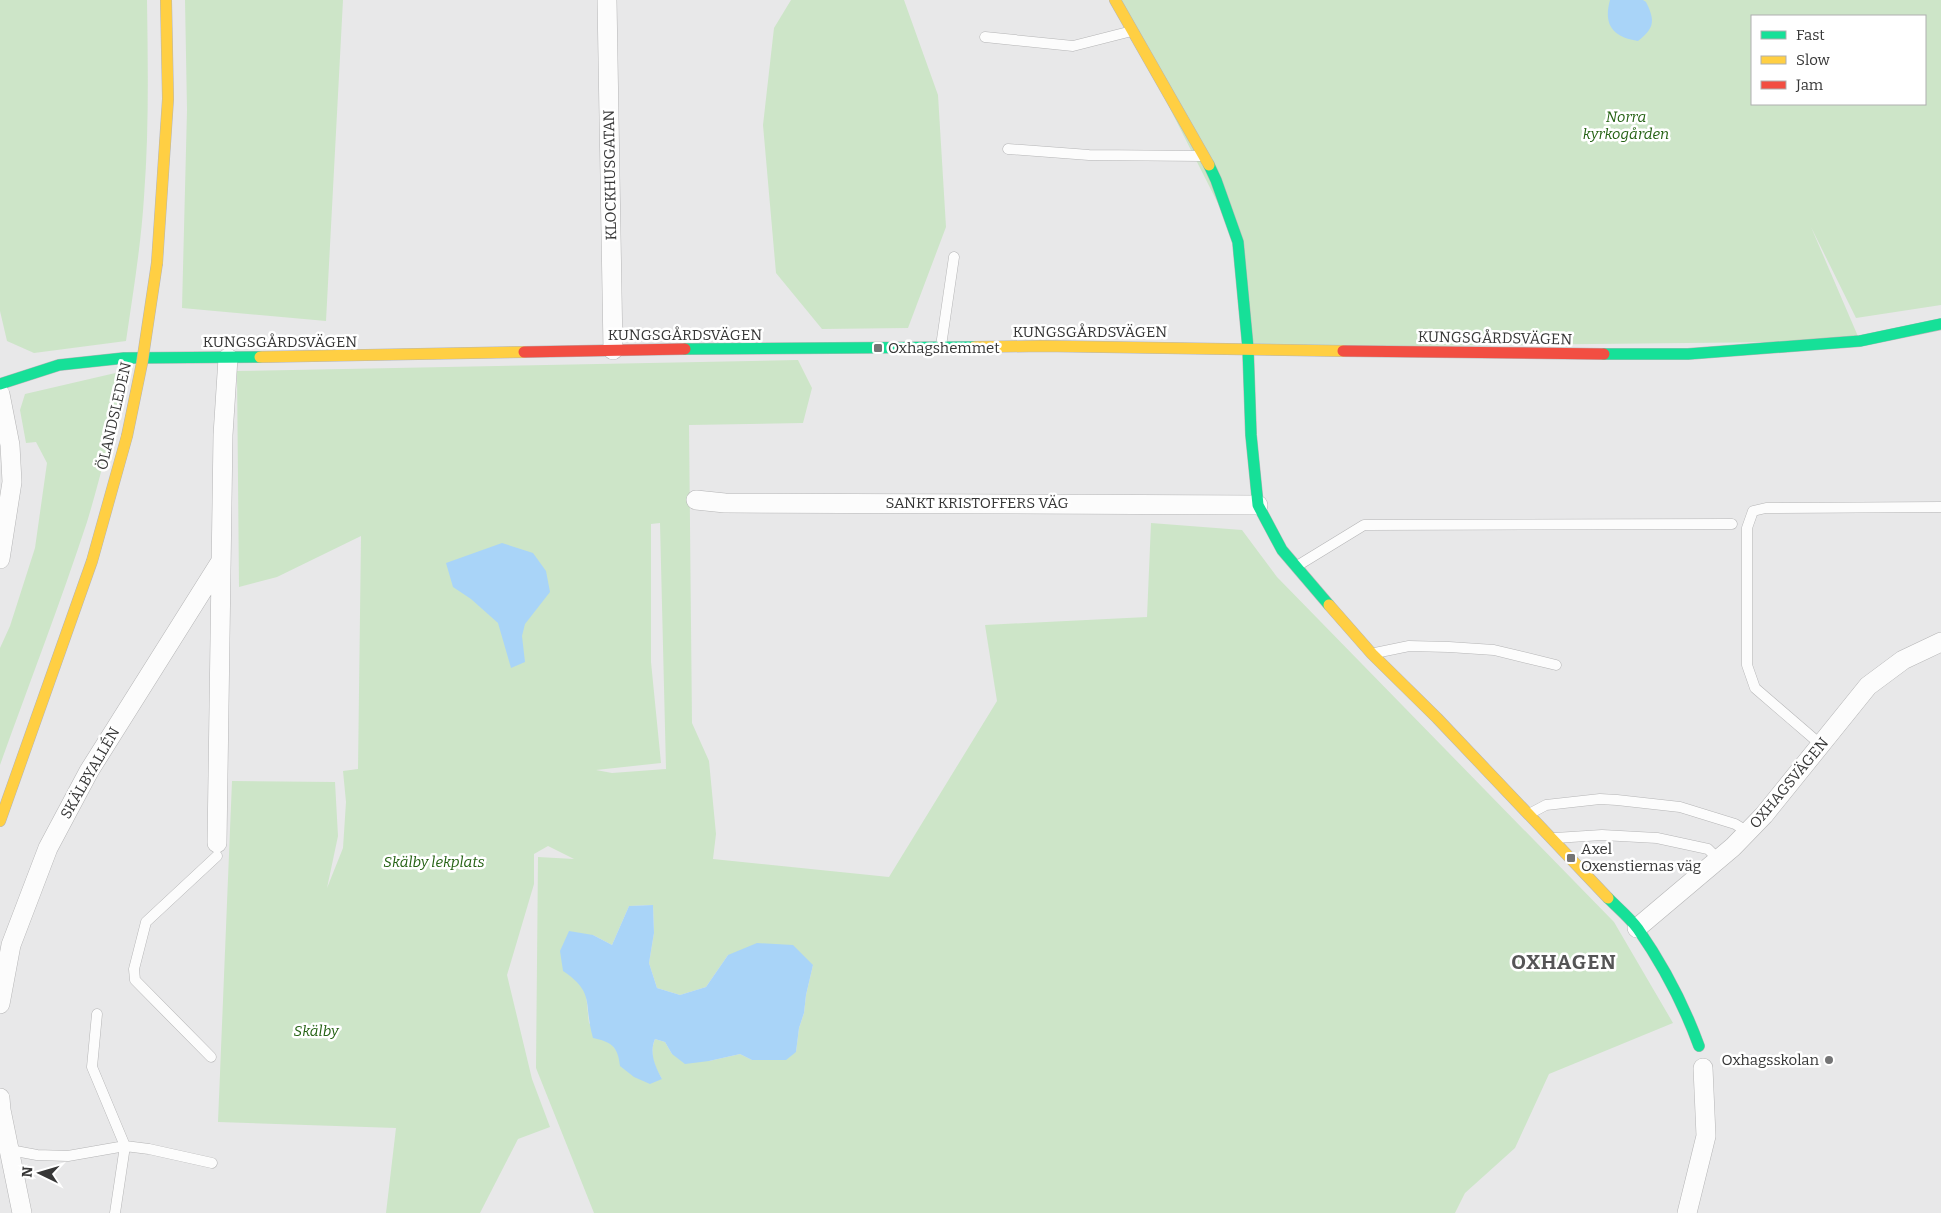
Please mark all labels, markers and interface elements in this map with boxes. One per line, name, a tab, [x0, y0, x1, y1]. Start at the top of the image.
legend	[1751, 15, 1926, 105]
text: Fast	[1796, 26, 1825, 44]
text: Slow	[1796, 51, 1831, 69]
text: Jam	[1795, 76, 1824, 94]
park label: Norra kyrkogården	[1583, 108, 1669, 143]
street label: KLOCKHUSGATAN	[600, 109, 620, 241]
street label: KUNGSGÅRDSVÄGEN	[1013, 323, 1167, 341]
street label: KUNGSGÅRDSVÄGEN	[608, 326, 762, 344]
street label: KUNGSGÅRDSVÄGEN	[1418, 328, 1572, 348]
street label: KUNGSGÅRDSVÄGEN	[203, 333, 357, 351]
place label: Oxhagshemmet	[888, 339, 1000, 357]
marker: Oxhagshemmet	[872, 342, 884, 354]
street label: ÖLANDSLEDEN	[93, 360, 135, 472]
street label: SANKT KRISTOFFERS VÄG	[885, 494, 1069, 512]
street label: SKÄLBYALLÉN	[57, 724, 124, 822]
street label: OXHAGSVÄGEN	[1746, 734, 1832, 832]
place label: Axel Oxenstiernas väg	[1581, 840, 1701, 875]
marker: Axel Oxenstiernas väg	[1565, 852, 1577, 864]
park label: Skälby lekplats	[383, 853, 485, 871]
district label: OXHAGEN	[1511, 950, 1617, 974]
park label: Skälby	[293, 1022, 340, 1040]
place label: Oxhagsskolan	[1722, 1051, 1820, 1069]
marker: Oxhagsskolan	[1823, 1054, 1835, 1066]
north arrow	[15, 1148, 65, 1198]
text: N	[19, 1166, 37, 1178]

